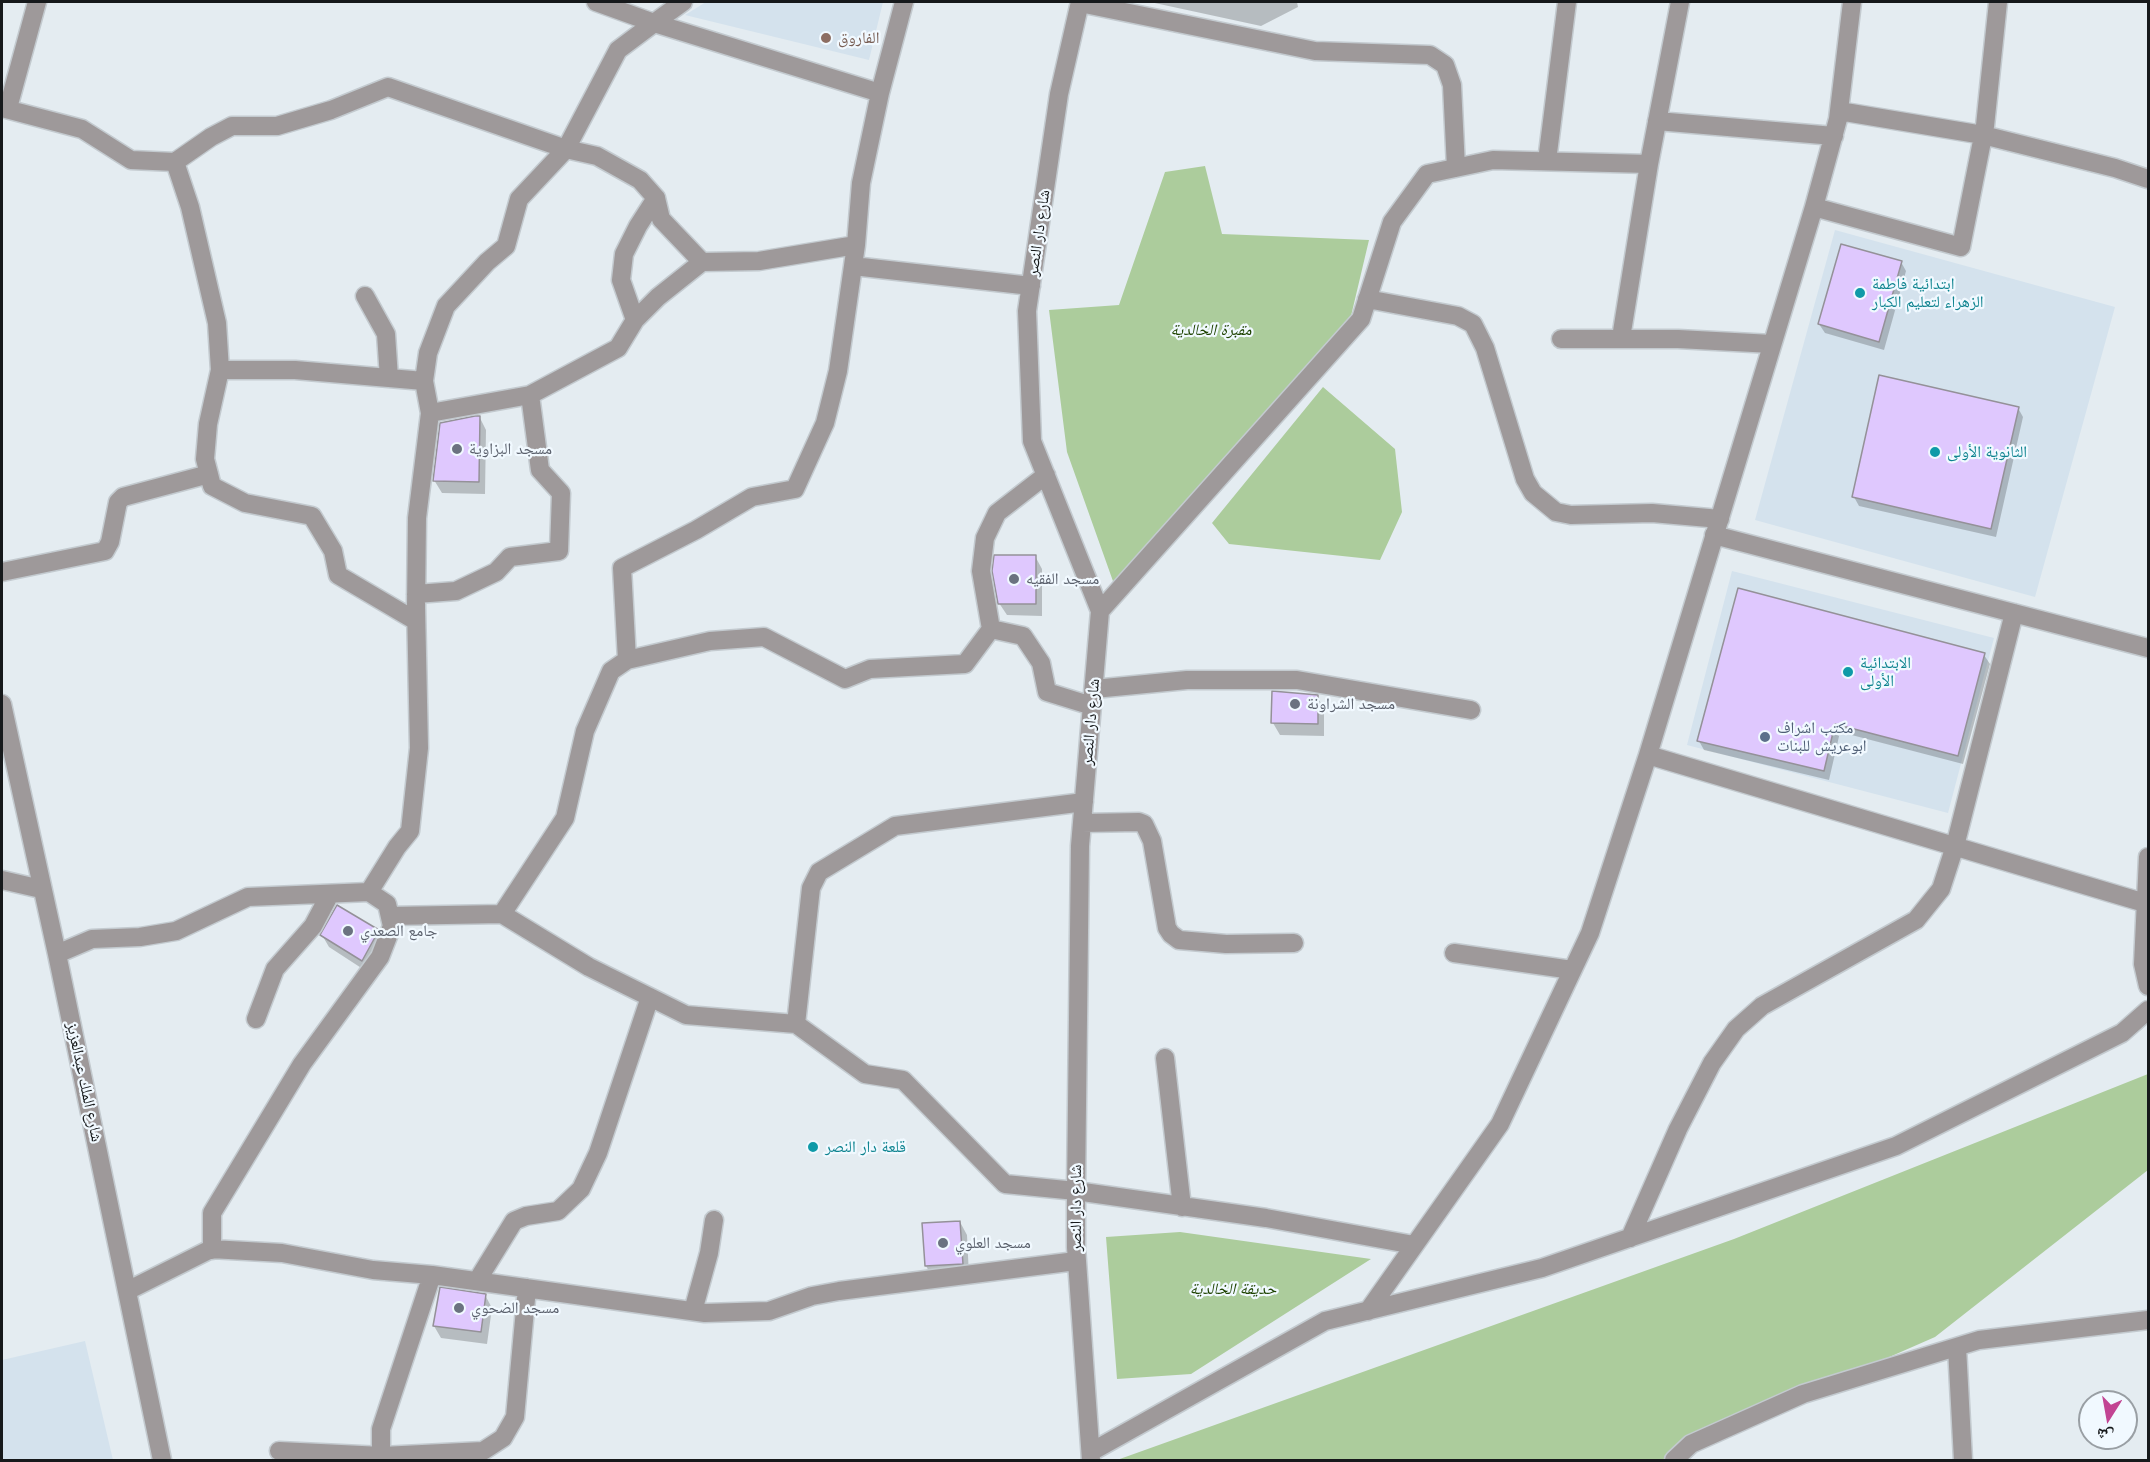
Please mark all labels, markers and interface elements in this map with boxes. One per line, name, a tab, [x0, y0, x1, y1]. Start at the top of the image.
place label: الفاروق	[838, 28, 879, 48]
marker: الفاروق	[819, 31, 833, 45]
street label: شارع دار النصر	[1023, 189, 1055, 277]
place label: ابتدائية فاطمة الزهراء لتعليم الكبار	[1872, 274, 1984, 312]
marker: ابتدائية فاطمة الزهراء لتعليم الكبار	[1853, 286, 1867, 300]
park label: مقبرة الخالدية	[1170, 320, 1252, 340]
place label: مسجد البزاوية	[469, 439, 552, 459]
marker: مسجد البزاوية	[450, 442, 464, 456]
place label: الثانوية الأولى	[1947, 442, 2027, 462]
marker: الثانوية الأولى	[1928, 445, 1942, 459]
place label: مسجد الفقيه	[1026, 569, 1099, 589]
marker: مسجد الفقيه	[1007, 572, 1021, 586]
place label: الابتدائية الأولى	[1860, 653, 1911, 691]
marker: الابتدائية الأولى	[1841, 665, 1855, 679]
street label: شارع دار النصر	[1078, 678, 1104, 766]
place label: مسجد الشراونة	[1307, 694, 1395, 714]
marker: مسجد الشراونة	[1288, 697, 1302, 711]
place label: مكتب اشراف ابوعريش للبنات	[1777, 718, 1867, 756]
marker: مكتب اشراف ابوعريش للبنات	[1758, 730, 1772, 744]
place label: جامع الصعدي	[360, 921, 437, 941]
marker: جامع الصعدي	[341, 924, 355, 938]
street label: شارع الملك عبدالعزيز	[62, 1020, 106, 1144]
place label: قلعة دار النصر	[825, 1137, 906, 1157]
marker: قلعة دار النصر	[806, 1140, 820, 1154]
street label: شارع دار النصر	[1066, 1165, 1086, 1251]
place label: مسجد العلوي	[955, 1233, 1031, 1253]
marker: مسجد العلوي	[936, 1236, 950, 1250]
park label: حديقة الخالدية	[1190, 1279, 1276, 1299]
place label: مسجد الضحوي	[471, 1298, 559, 1318]
marker: مسجد الضحوي	[452, 1301, 466, 1315]
north arrow	[2078, 1390, 2138, 1450]
text: ش	[2095, 1424, 2115, 1447]

